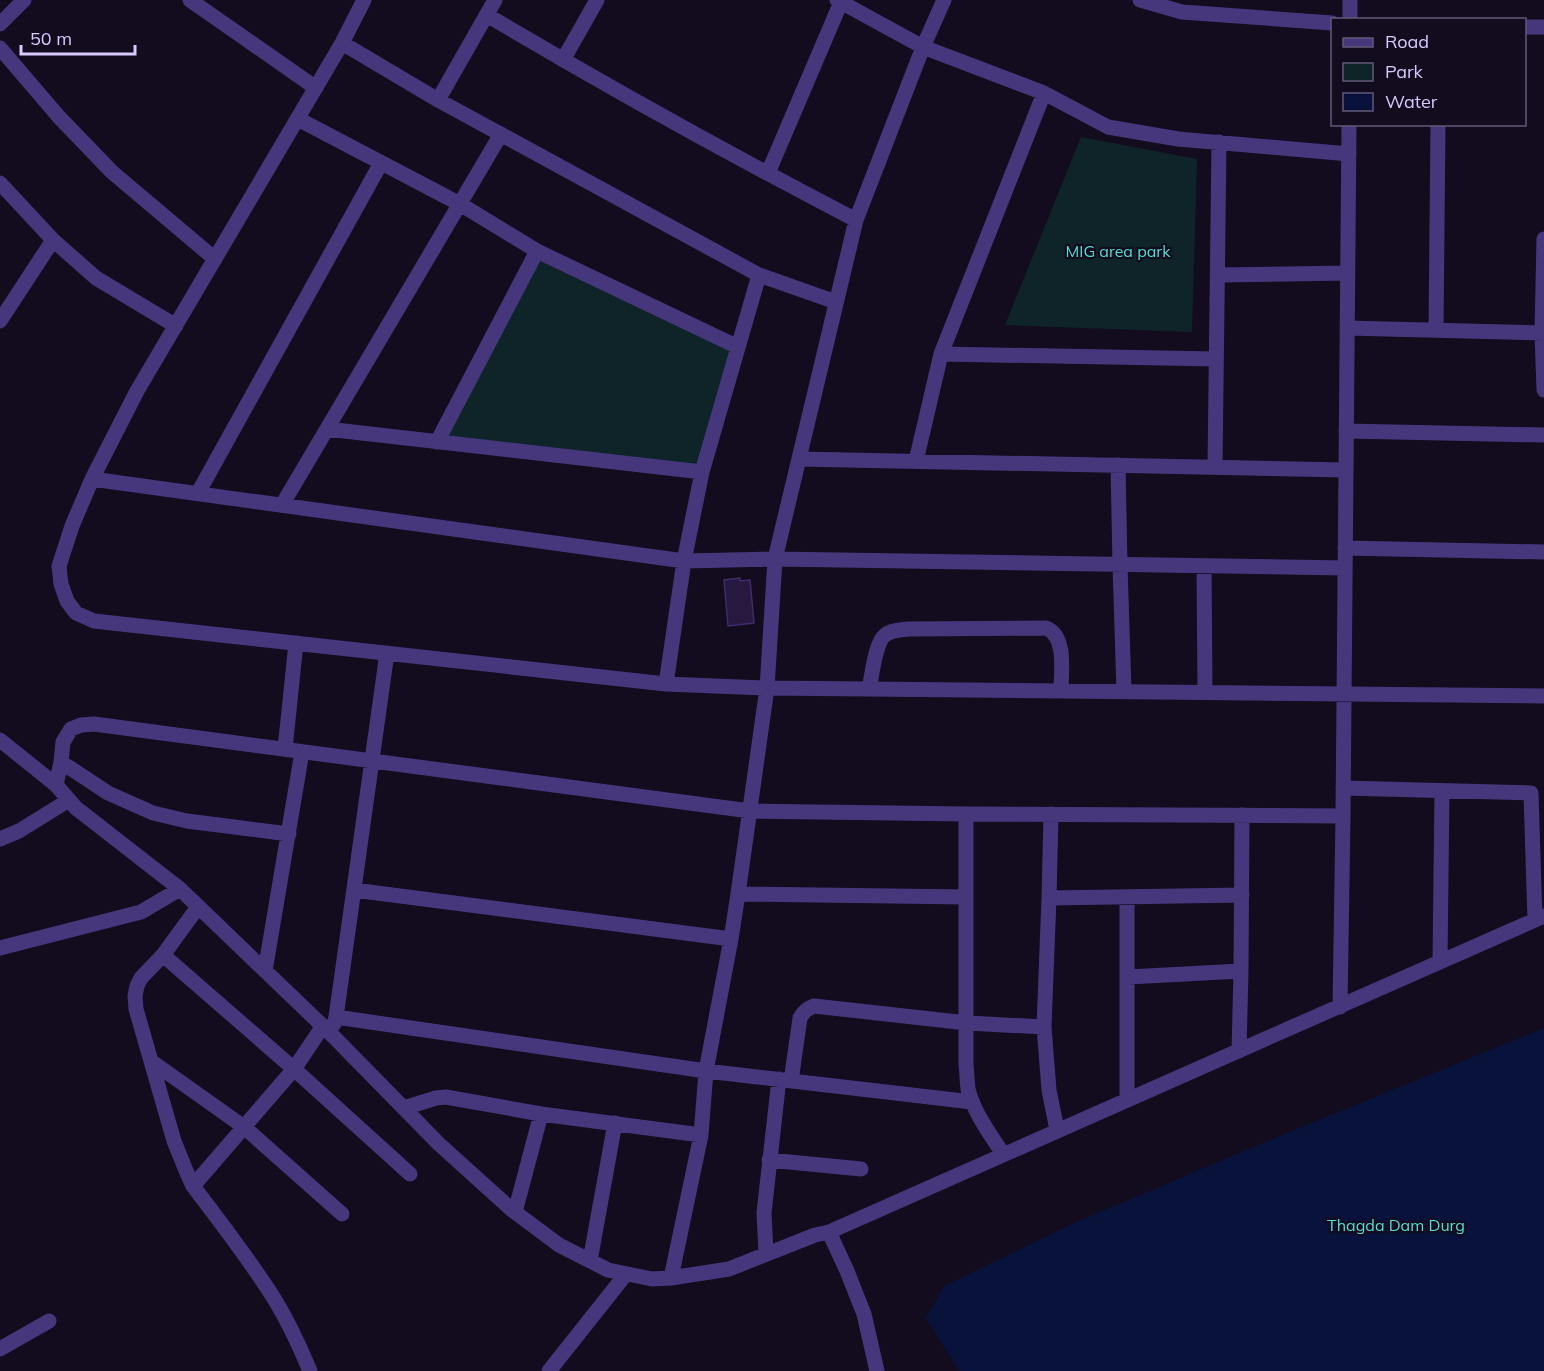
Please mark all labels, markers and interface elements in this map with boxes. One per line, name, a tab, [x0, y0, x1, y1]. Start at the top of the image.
scale bar	[21, 18, 135, 56]
legend	[1331, 18, 1526, 126]
text: 50 m	[30, 27, 72, 50]
text: Road	[1385, 30, 1429, 53]
text: Park	[1385, 60, 1424, 83]
text: Water	[1385, 90, 1438, 113]
park label: MIG area park	[1066, 241, 1171, 261]
park label: Thagda Dam Durg	[1327, 1215, 1465, 1235]

